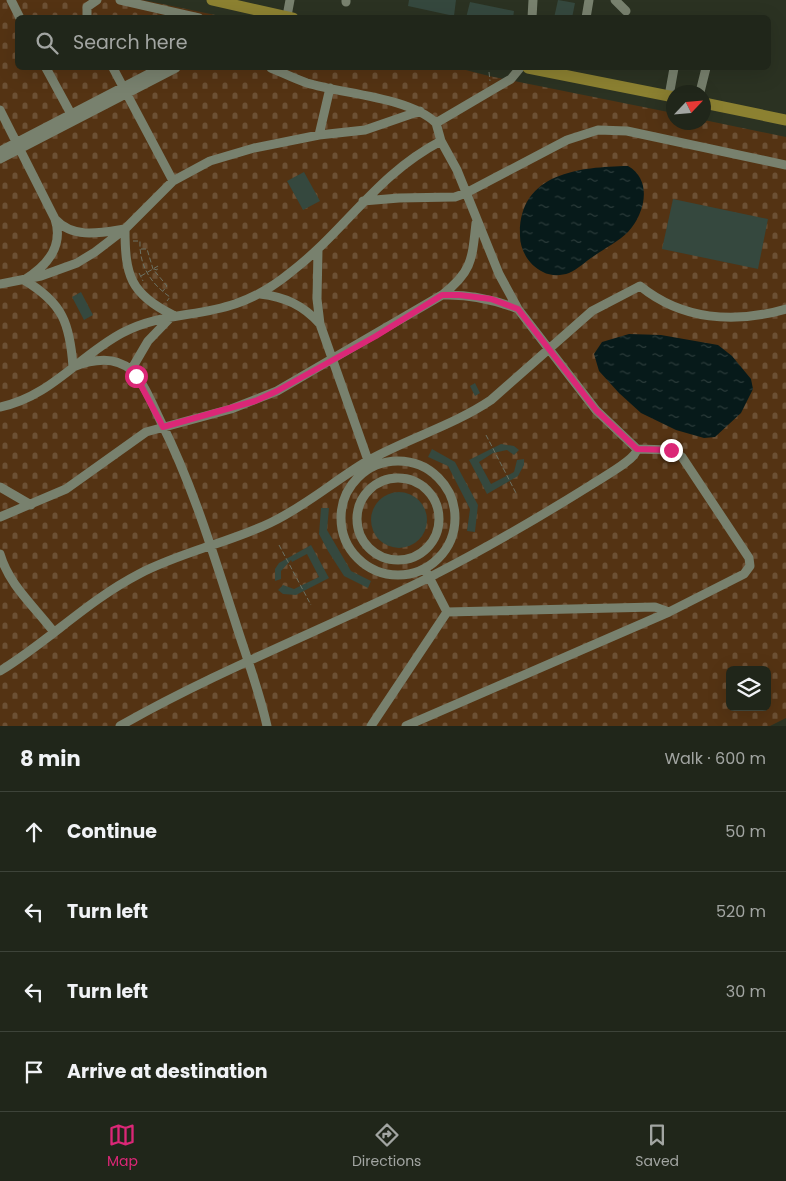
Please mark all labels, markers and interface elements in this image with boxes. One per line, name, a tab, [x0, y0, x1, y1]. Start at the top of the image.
search box	[15, 15, 771, 70]
icon: search	[33, 29, 61, 57]
text: Search here	[73, 29, 187, 56]
north arrow	[666, 85, 711, 130]
route start	[125, 365, 148, 388]
route end	[660, 439, 683, 462]
map controls	[726, 666, 771, 711]
button: layers	[726, 666, 771, 711]
text: 8 min	[20, 744, 81, 773]
text: Walk · 600 m	[664, 747, 766, 770]
icon: ahead	[20, 818, 48, 846]
text: Continue	[67, 818, 157, 845]
text: 50 m	[725, 820, 766, 843]
icon: left	[20, 898, 48, 926]
text: Turn left	[67, 898, 148, 925]
text: 520 m	[716, 900, 766, 923]
icon: left	[20, 978, 48, 1006]
text: Turn left	[67, 978, 148, 1005]
text: 30 m	[726, 980, 766, 1003]
icon: arrive	[20, 1058, 48, 1086]
text: Arrive at destination	[67, 1058, 268, 1085]
tab: Map	[107, 1121, 138, 1172]
tab: Directions	[352, 1121, 421, 1172]
tab: Saved	[635, 1121, 679, 1172]

